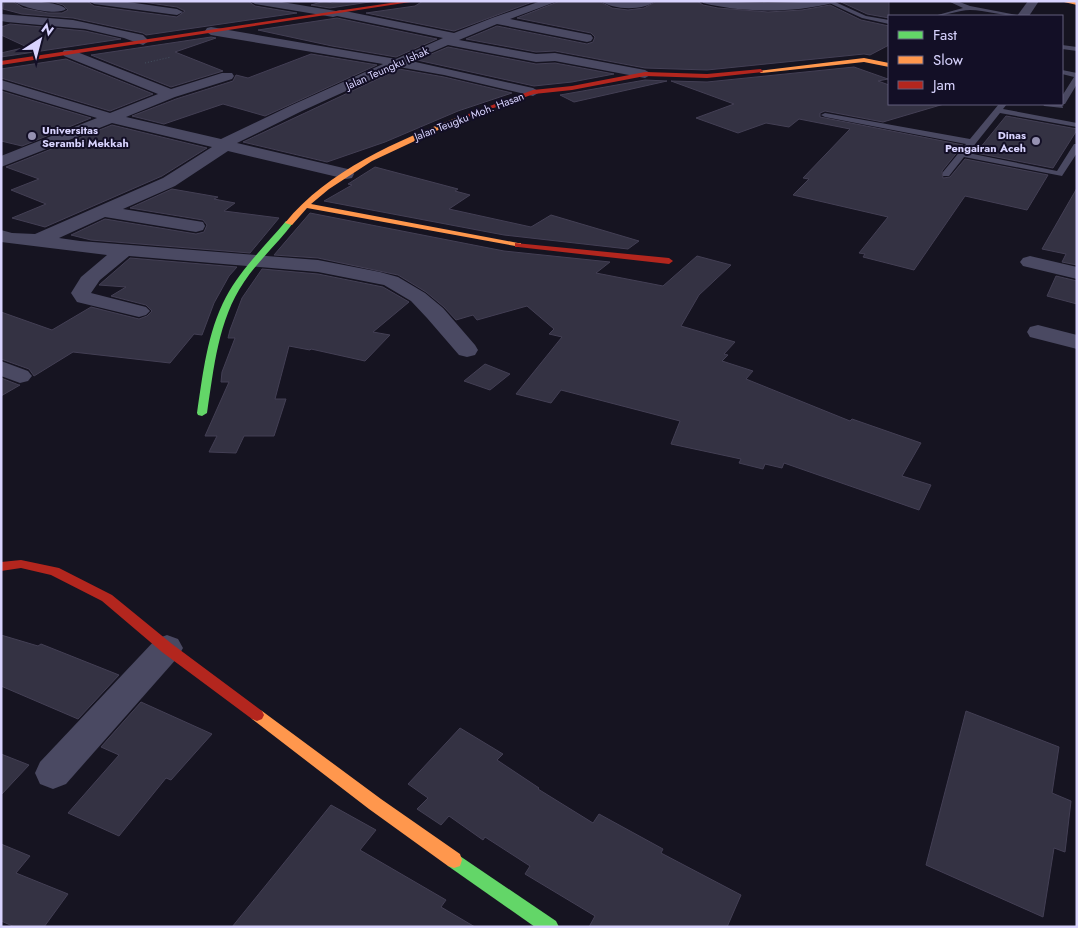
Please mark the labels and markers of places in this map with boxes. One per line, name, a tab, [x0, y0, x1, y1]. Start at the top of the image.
place label: Universitas Serambi Mekkah	[42, 122, 129, 151]
place label: Dinas Pengairan Aceh	[945, 127, 1026, 156]
marker: Universitas Serambi Mekkah	[26, 130, 38, 142]
marker: Dinas Pengairan Aceh	[1030, 135, 1042, 147]

